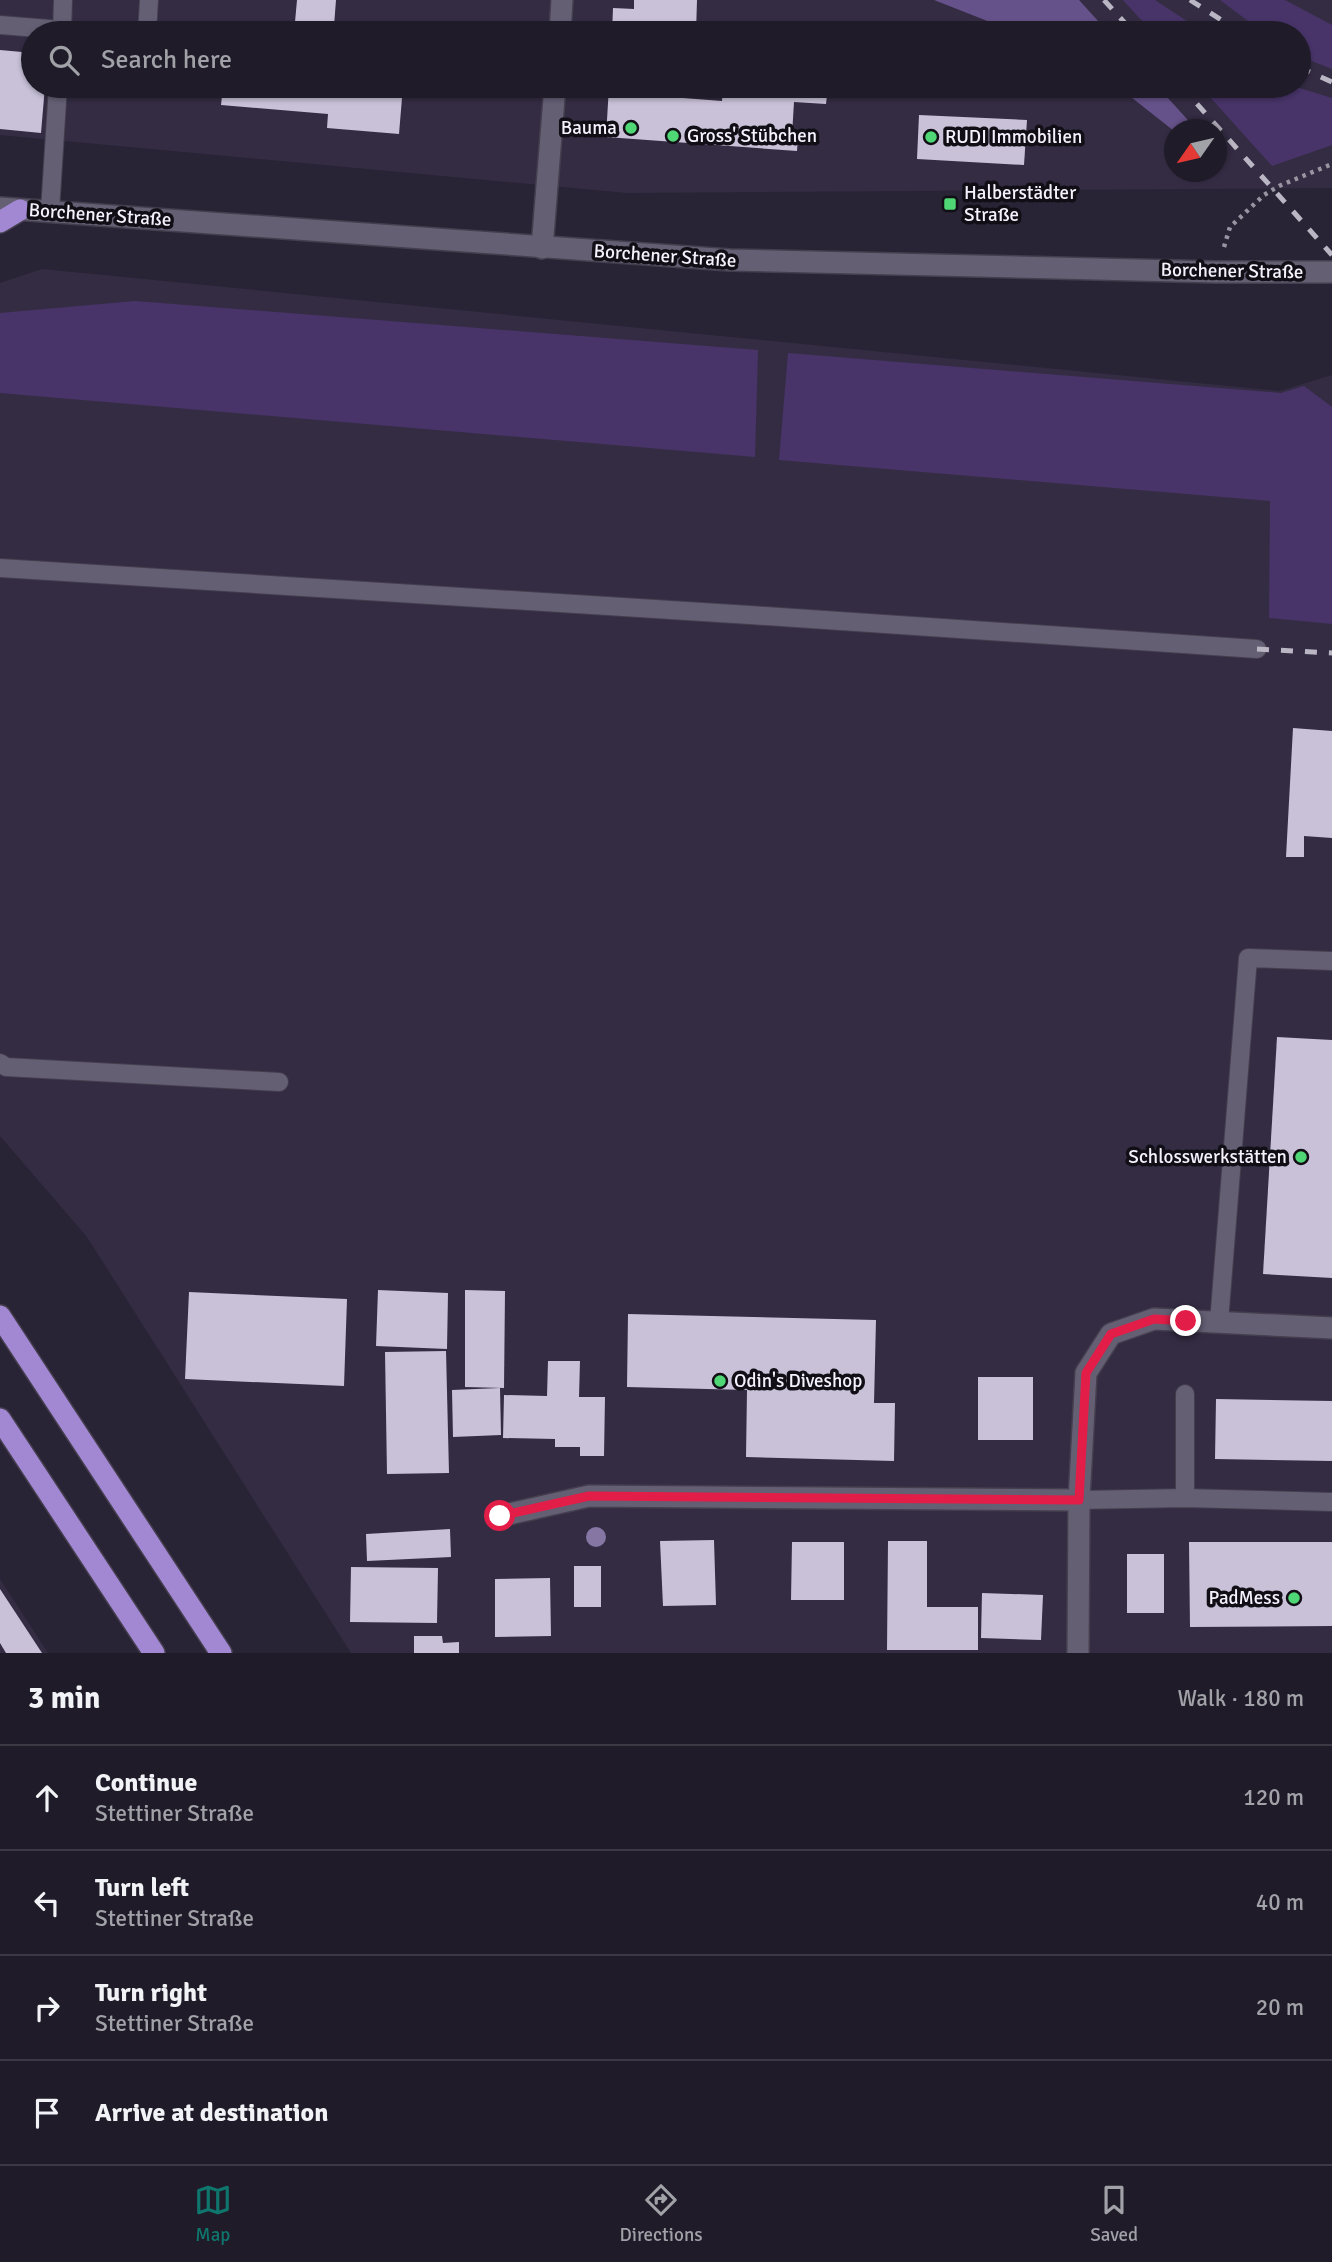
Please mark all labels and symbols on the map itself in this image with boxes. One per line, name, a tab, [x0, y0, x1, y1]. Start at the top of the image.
place label: Bauma	[561, 116, 617, 140]
north arrow	[1164, 119, 1227, 182]
marker: Bauma	[623, 120, 639, 136]
place label: Gross' Stübchen	[687, 124, 817, 148]
place label: RUDI Immobilien	[945, 125, 1082, 149]
marker: Gross' Stübchen	[665, 128, 681, 144]
marker: RUDI Immobilien	[923, 129, 939, 145]
place label: Halberstädter Straße	[964, 181, 1076, 227]
marker: Halberstädter Straße	[942, 196, 958, 212]
street label: Borchener Straße	[28, 198, 172, 232]
street label: Borchener Straße	[593, 239, 737, 273]
street label: Borchener Straße	[1160, 258, 1304, 284]
place label: Schlosswerkstätten	[1128, 1145, 1287, 1169]
marker: Schlosswerkstätten	[1293, 1149, 1309, 1165]
route end	[1170, 1305, 1201, 1336]
place label: Odin's Diveshop	[734, 1369, 862, 1393]
marker: Odin's Diveshop	[712, 1373, 728, 1389]
route start	[484, 1500, 515, 1531]
place label: PadMess	[1209, 1586, 1280, 1610]
marker: PadMess	[1286, 1590, 1302, 1606]

